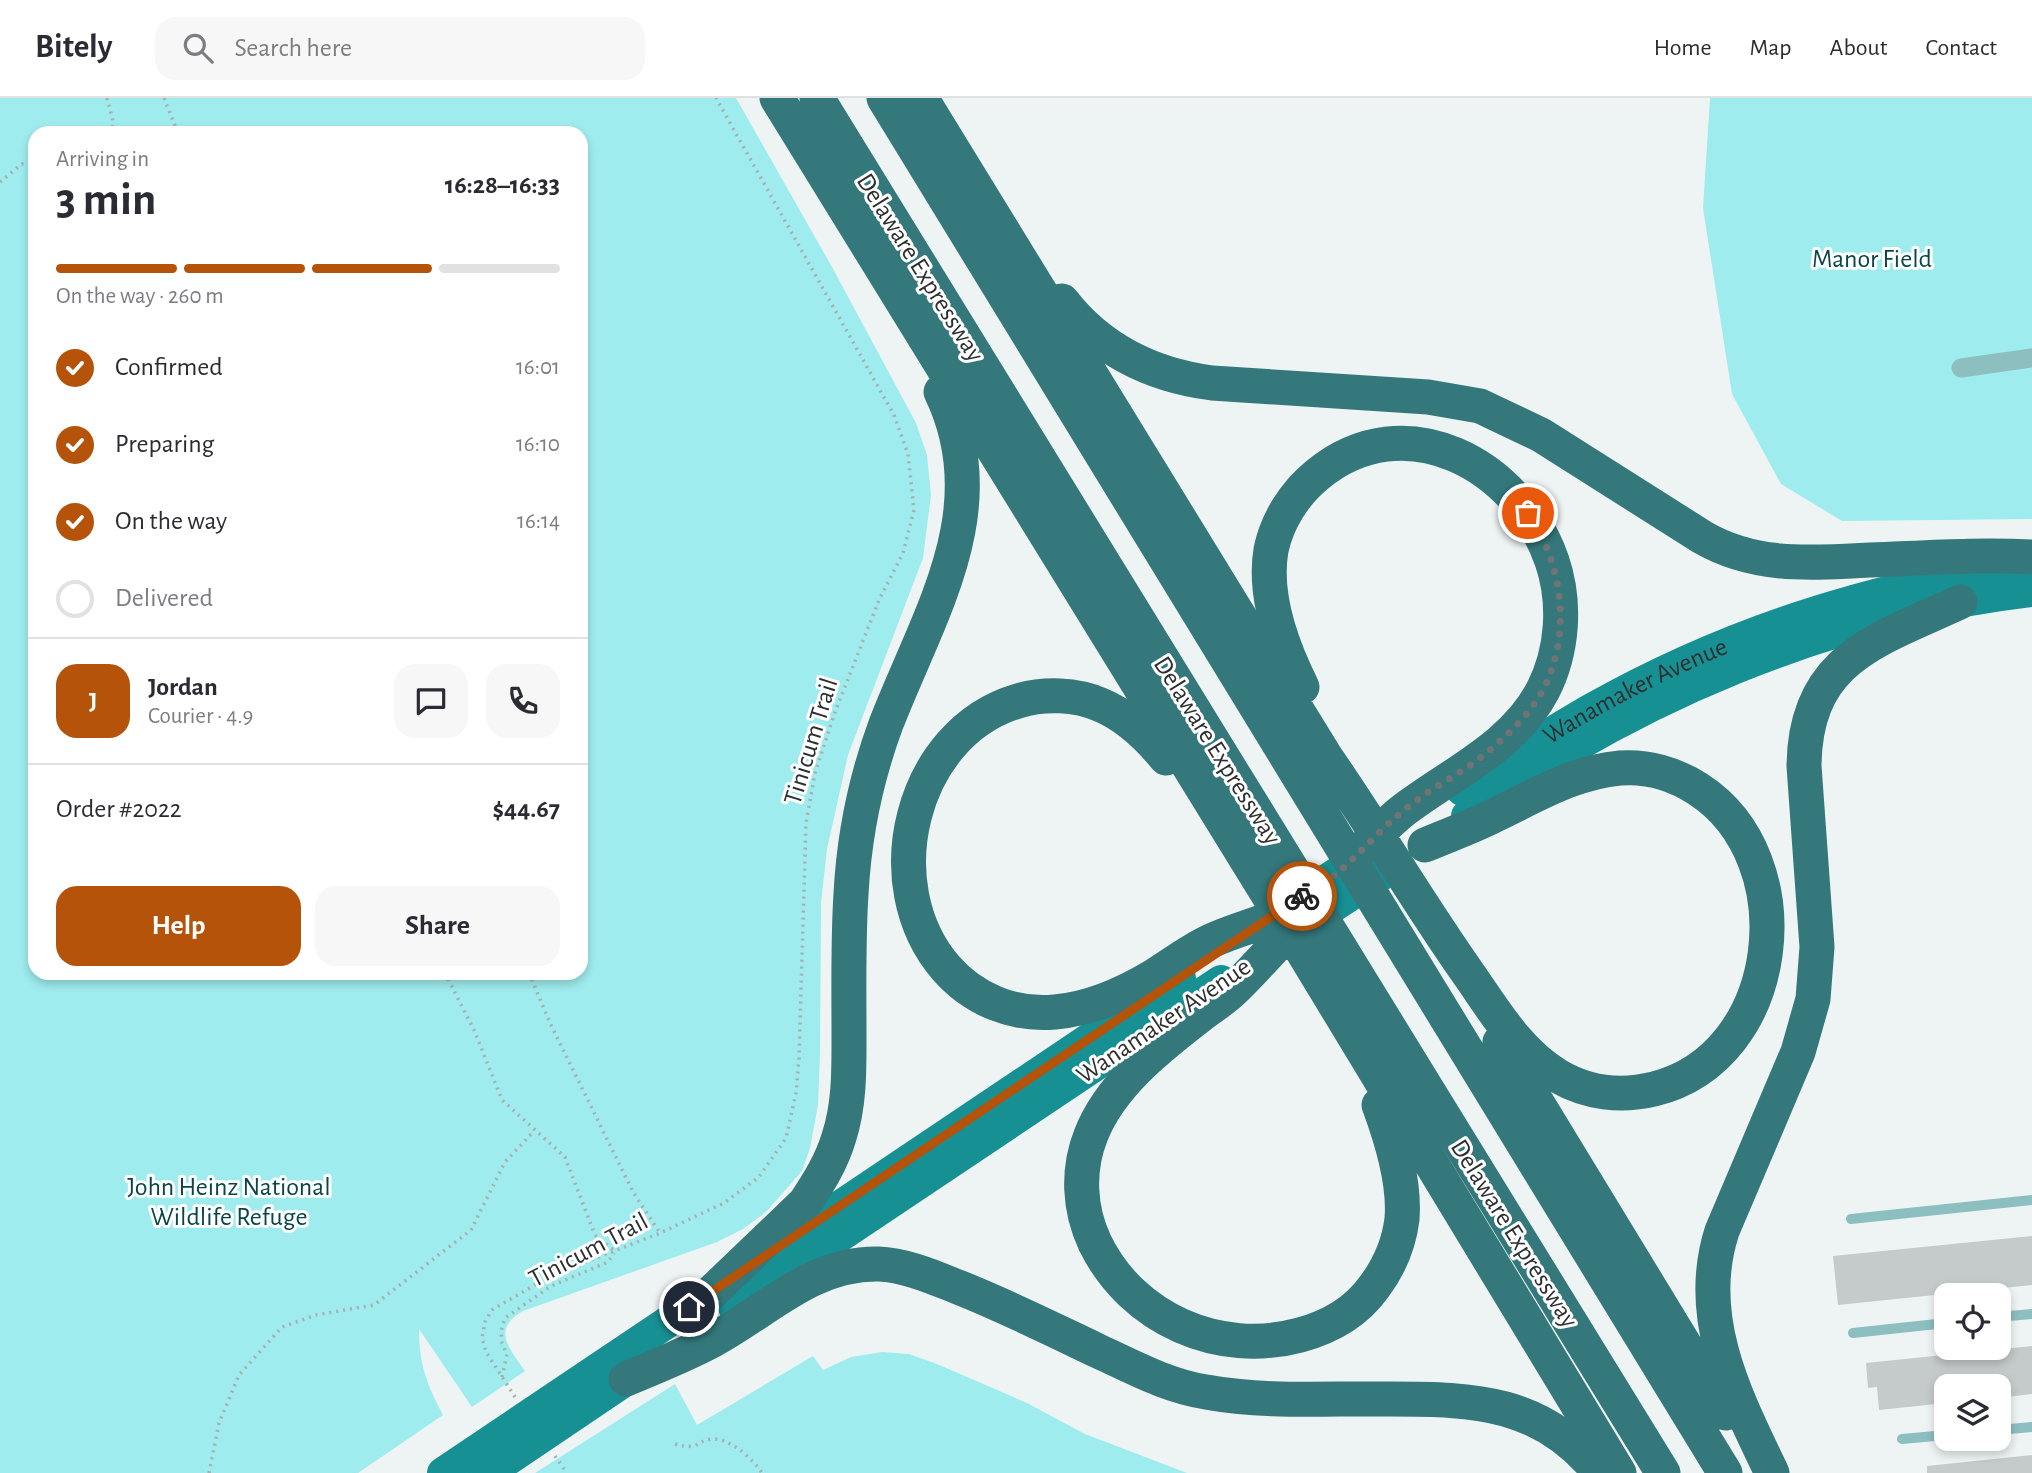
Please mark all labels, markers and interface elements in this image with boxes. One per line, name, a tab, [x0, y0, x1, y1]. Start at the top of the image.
search box	[155, 17, 645, 80]
icon: search	[179, 29, 217, 67]
text: Bitely	[35, 31, 113, 64]
text: Search here	[235, 35, 352, 61]
text: Home	[1654, 36, 1712, 60]
text: Map	[1750, 36, 1792, 60]
text: About	[1830, 36, 1887, 60]
text: Contact	[1925, 36, 1997, 60]
text: Arriving in	[56, 148, 149, 171]
street label: Delaware Expressway	[852, 169, 989, 366]
text: 16:28–16:33	[445, 172, 560, 198]
text: 3 min	[56, 177, 156, 223]
park label: Manor Field	[1812, 246, 1932, 272]
text: On the way · 260 m	[56, 285, 224, 308]
icon: check	[56, 349, 94, 387]
text: Confirmed	[115, 354, 223, 380]
text: 16:01	[516, 356, 560, 379]
icon: check	[56, 426, 94, 464]
text: Preparing	[115, 431, 214, 457]
text: 16:10	[516, 433, 560, 456]
pin	[1498, 483, 1558, 543]
icon: bag	[1509, 494, 1547, 532]
icon: check	[56, 503, 94, 541]
text: On the way	[115, 508, 227, 534]
text: 16:14	[517, 510, 560, 533]
text: Delivered	[115, 585, 213, 611]
street label: Wanamaker Avenue	[1538, 633, 1731, 749]
street label: Delaware Expressway	[1149, 652, 1286, 849]
button: chat	[394, 664, 468, 738]
button: phone	[486, 664, 560, 738]
text: Jordan	[148, 674, 218, 700]
street label: Tinicum Trail	[779, 675, 843, 808]
text: J	[89, 688, 97, 714]
text: Courier · 4.9	[148, 705, 253, 728]
text: Order #2022	[56, 796, 182, 822]
text: $44.67	[492, 796, 560, 822]
courier	[1267, 861, 1337, 931]
icon: bike	[1283, 877, 1321, 915]
button: Help	[56, 886, 301, 966]
button: Share	[315, 886, 560, 966]
street label: Wanamaker Avenue	[1072, 953, 1255, 1088]
street label: Delaware Expressway	[1446, 1135, 1583, 1332]
park label: John Heinz National Wildlife Refuge	[127, 1174, 331, 1230]
street label: Tinicum Trail	[525, 1208, 652, 1292]
pin	[659, 1277, 719, 1337]
map controls	[1934, 1283, 2011, 1451]
button: locate	[1934, 1283, 2011, 1360]
icon: home	[670, 1288, 708, 1326]
button: layers	[1934, 1374, 2011, 1451]

